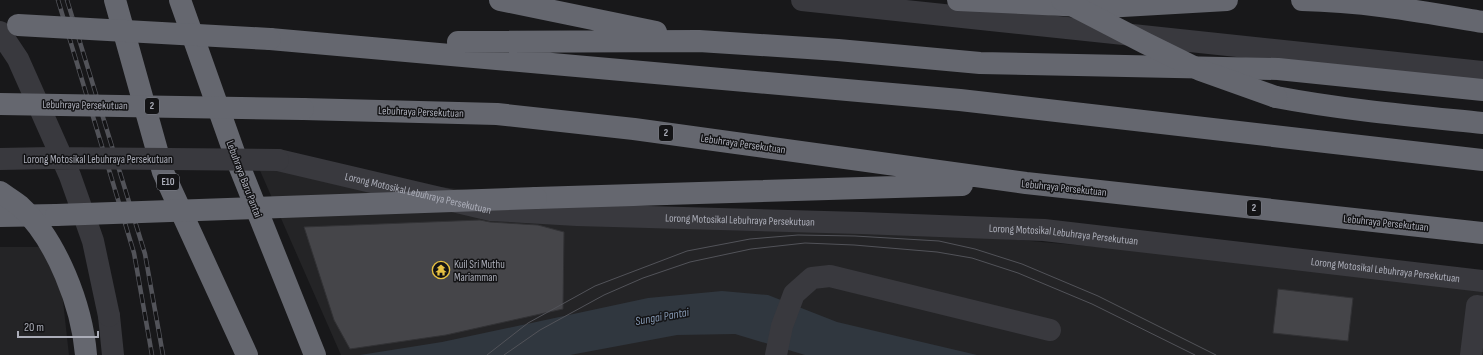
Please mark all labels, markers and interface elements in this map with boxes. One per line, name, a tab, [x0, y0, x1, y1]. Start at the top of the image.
street label: Lebuhraya Persekutuan	[42, 98, 128, 112]
road number: 2	[145, 98, 159, 114]
street label: Lebuhraya Persekutuan	[378, 104, 464, 120]
road number: 2	[659, 125, 673, 141]
street label: Lebuhraya Persekutuan	[700, 132, 787, 156]
street label: Lebuhraya Baru Pantai	[223, 139, 265, 219]
street label: Lorong Motosikal Lebuhraya Persekutuan	[23, 153, 173, 166]
street label: Lorong Motosikal Lebuhraya Persekutuan	[344, 169, 493, 216]
road number: E10	[157, 174, 179, 190]
street label: Lebuhraya Persekutuan	[1021, 177, 1108, 199]
road number: 2	[1247, 200, 1261, 216]
street label: Lorong Motosikal Lebuhraya Persekutuan	[665, 211, 815, 228]
street label: Lebuhraya Persekutuan	[1343, 212, 1430, 234]
street label: Lorong Motosikal Lebuhraya Persekutuan	[989, 221, 1139, 247]
street label: Lorong Motosikal Lebuhraya Persekutuan	[1310, 255, 1461, 285]
place label: Kuil Sri Muthu Mariamman	[454, 258, 505, 284]
temple icon: Kuil Sri Muthu Mariamman	[431, 260, 451, 280]
water label: Sungai Pantai	[634, 305, 691, 329]
scale bar	[18, 313, 98, 339]
text: 20 m	[24, 320, 44, 335]

